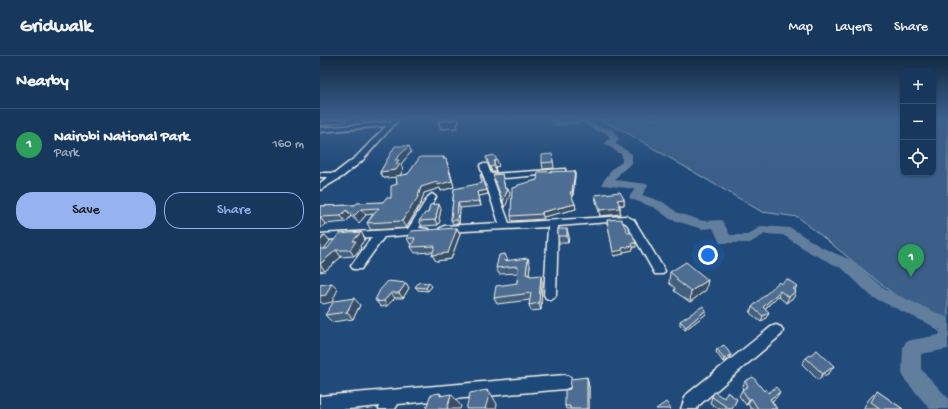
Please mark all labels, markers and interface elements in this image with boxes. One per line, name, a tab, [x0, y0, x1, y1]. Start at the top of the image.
text: Gridwalk	[20, 16, 92, 39]
text: Map	[789, 19, 813, 36]
text: Layers	[835, 19, 872, 36]
text: Share	[894, 19, 928, 36]
map controls	[900, 68, 936, 176]
button: +	[900, 68, 936, 104]
text: Nearby	[16, 72, 69, 92]
button: −	[900, 104, 936, 140]
text: Nairobi National Park	[54, 128, 189, 146]
text: 1	[26, 137, 32, 152]
text: 160 m	[272, 137, 304, 152]
button: locate	[900, 140, 936, 176]
text: Park	[54, 146, 79, 161]
button: Save	[16, 192, 156, 229]
button: Share	[164, 192, 304, 229]
pin: 1	[898, 244, 924, 277]
your location	[698, 245, 718, 265]

